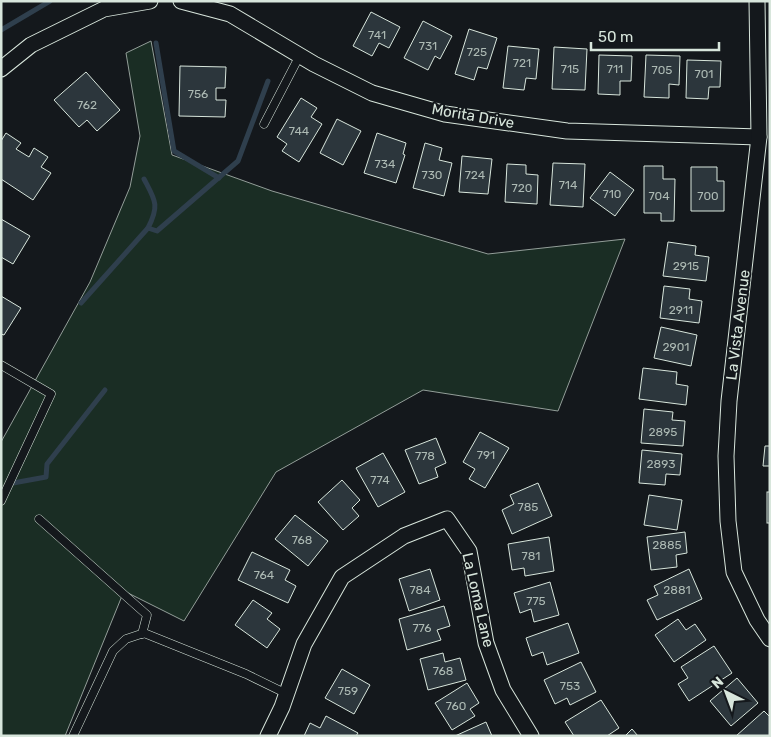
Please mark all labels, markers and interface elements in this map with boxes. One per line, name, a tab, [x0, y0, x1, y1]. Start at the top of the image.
scale bar	[591, 20, 718, 52]
house number: 741	[368, 28, 386, 42]
text: 50 m	[598, 28, 633, 46]
house number: 731	[419, 39, 437, 53]
house number: 725	[467, 45, 487, 59]
house number: 721	[513, 56, 531, 70]
house number: 715	[561, 62, 579, 76]
house number: 711	[607, 62, 623, 76]
house number: 705	[652, 63, 672, 77]
house number: 701	[695, 67, 713, 81]
house number: 756	[188, 87, 208, 101]
house number: 762	[77, 98, 97, 112]
street label: Morita Drive	[430, 100, 516, 132]
house number: 744	[289, 124, 310, 138]
house number: 734	[375, 157, 396, 171]
house number: 730	[422, 168, 443, 182]
house number: 724	[465, 168, 486, 182]
house number: 714	[559, 178, 578, 192]
house number: 720	[512, 181, 532, 195]
house number: 710	[603, 187, 621, 201]
house number: 704	[648, 189, 670, 203]
house number: 700	[697, 189, 719, 203]
house number: 2915	[673, 259, 699, 273]
street label: La Vista Avenue	[722, 269, 754, 381]
house number: 2911	[669, 303, 693, 317]
house number: 2901	[663, 340, 689, 354]
house number: 2895	[649, 425, 677, 439]
house number: 791	[477, 448, 495, 462]
house number: 778	[415, 449, 435, 463]
house number: 2893	[647, 457, 675, 471]
house number: 774	[370, 473, 390, 487]
house number: 785	[518, 500, 538, 514]
house number: 768	[292, 533, 312, 547]
house number: 2885	[652, 538, 682, 552]
house number: 781	[522, 549, 540, 563]
street label: La Loma Lane	[458, 551, 498, 649]
house number: 764	[254, 568, 275, 582]
house number: 784	[409, 583, 431, 597]
house number: 2881	[663, 583, 691, 597]
house number: 775	[526, 594, 546, 608]
house number: 776	[412, 621, 432, 635]
house number: 768	[433, 664, 453, 678]
north arrow	[701, 667, 751, 717]
text: N	[708, 673, 727, 692]
house number: 753	[560, 679, 580, 693]
house number: 759	[338, 684, 358, 698]
house number: 760	[446, 699, 466, 713]

